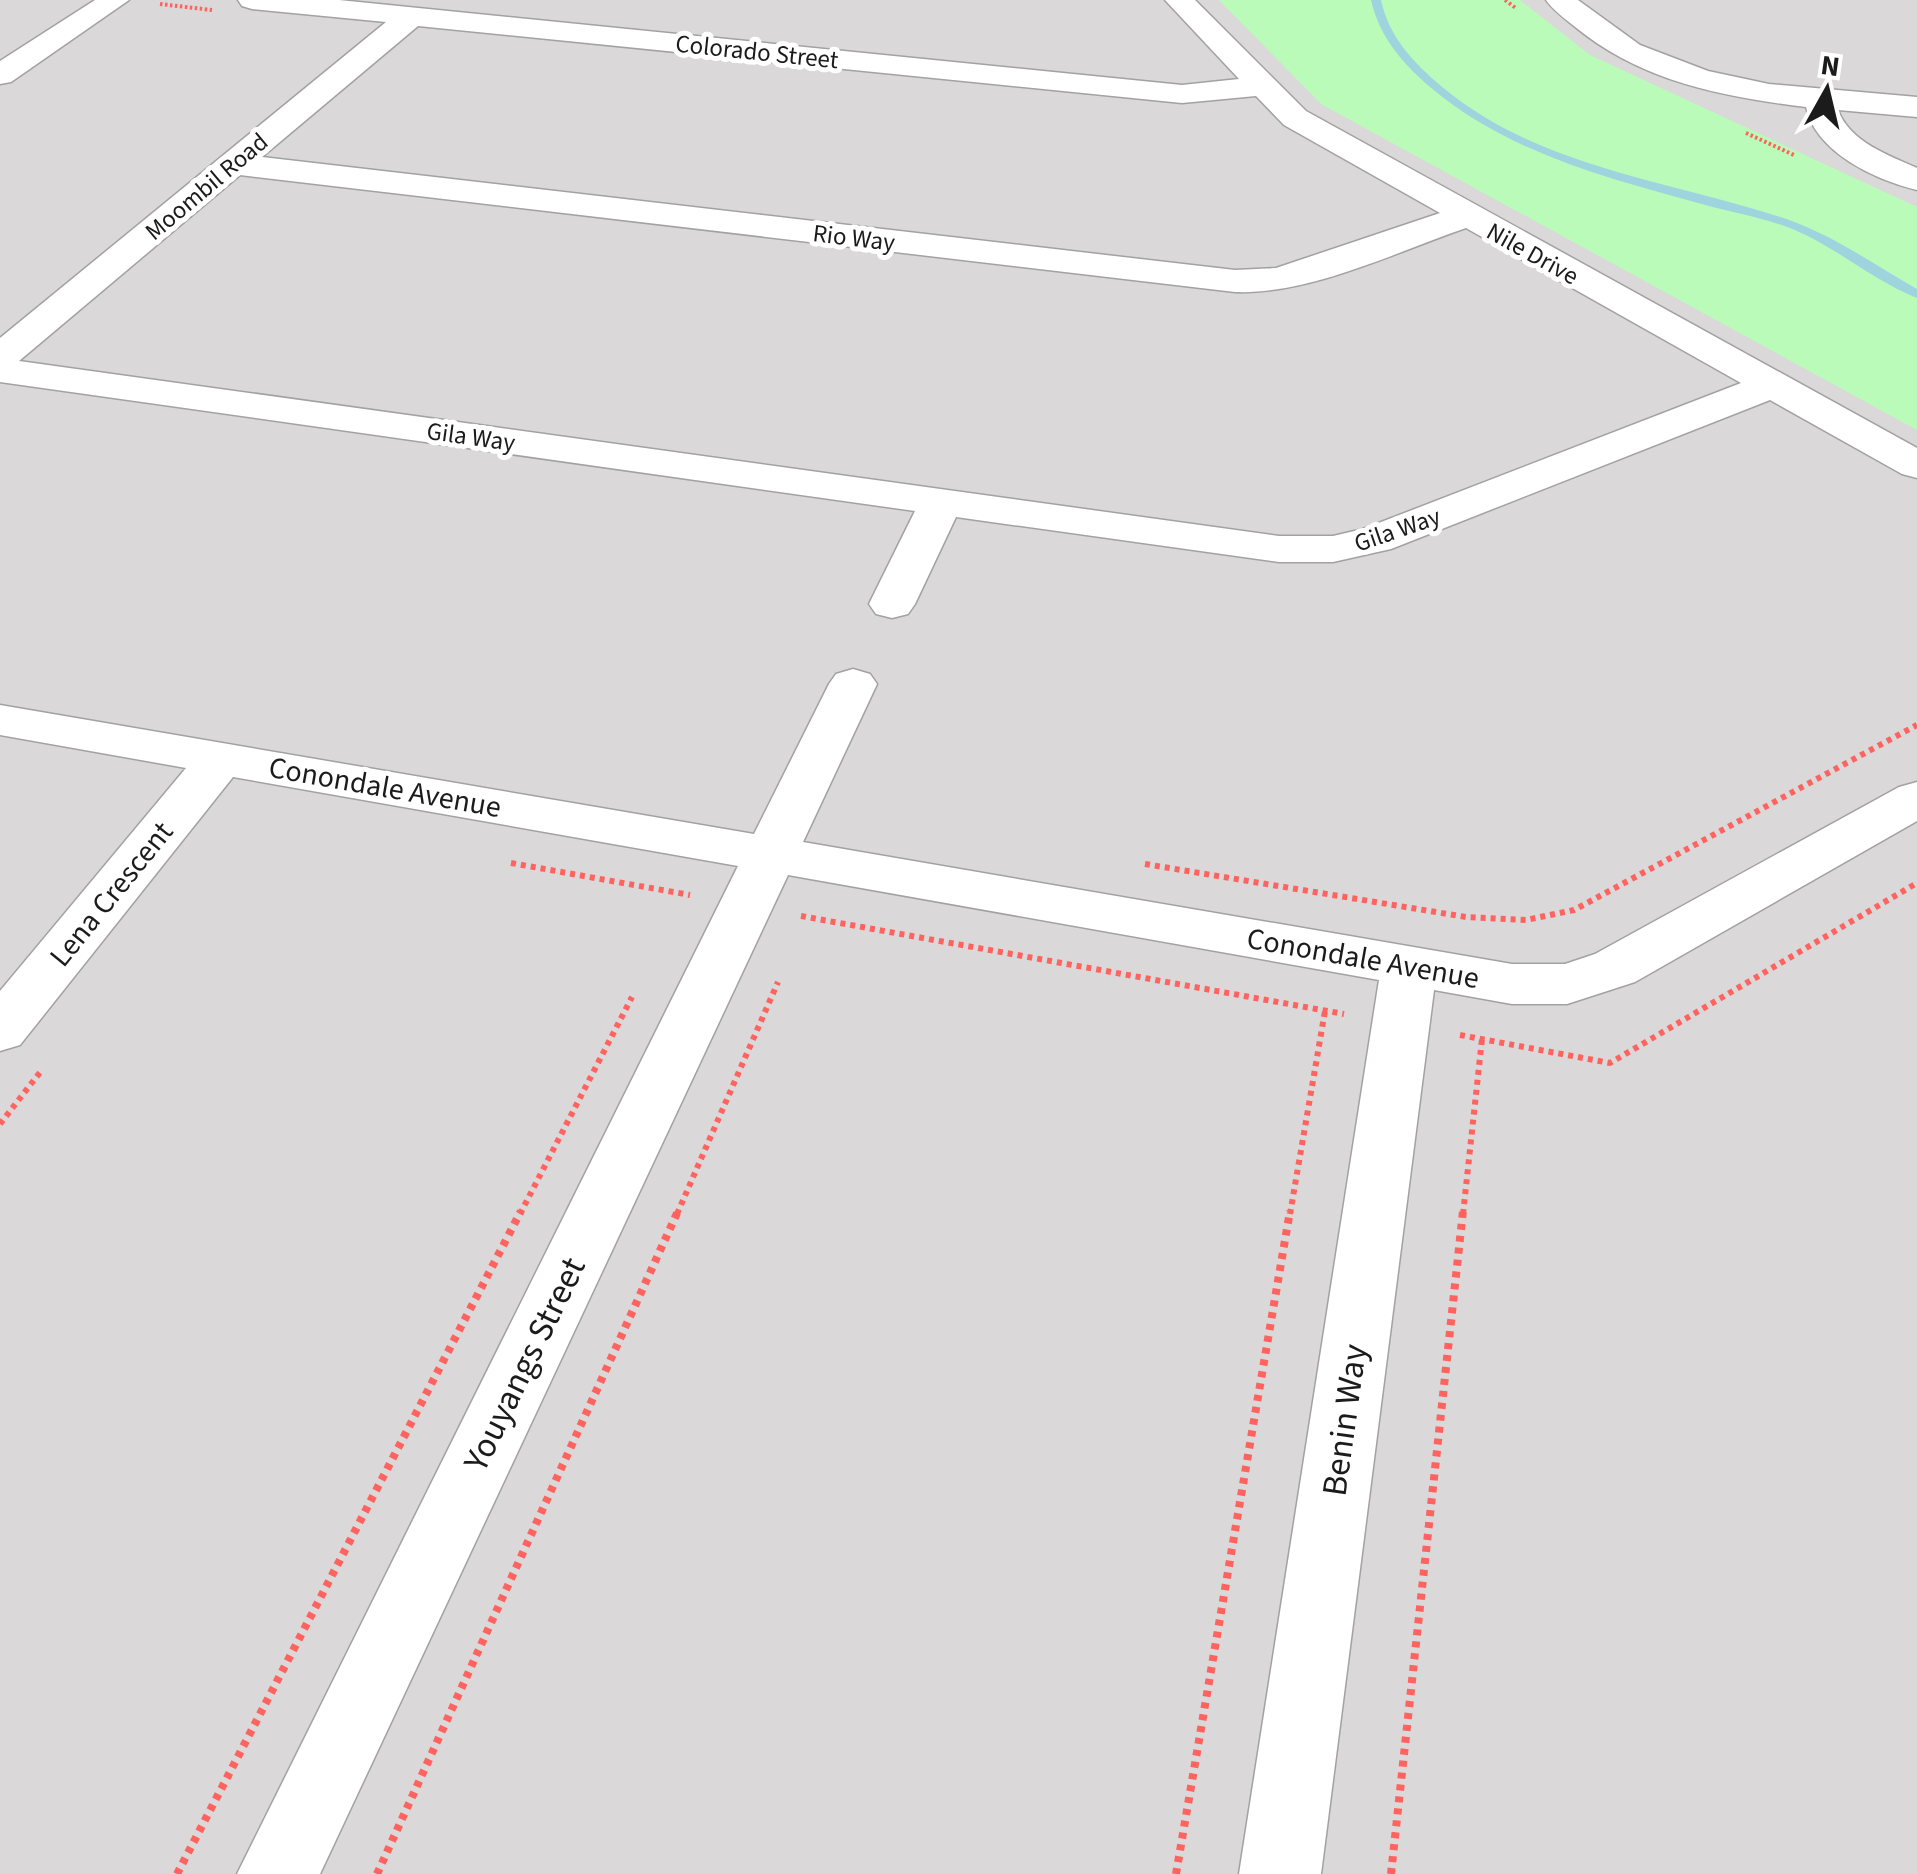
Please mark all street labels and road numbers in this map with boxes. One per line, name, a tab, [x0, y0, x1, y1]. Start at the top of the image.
street label: Colorado Street	[674, 26, 841, 78]
street label: Moombil Road	[137, 124, 276, 249]
street label: Nile Drive	[1480, 214, 1585, 294]
street label: Rio Way	[811, 215, 897, 261]
street label: Gila Way	[424, 413, 518, 461]
street label: Gila Way	[1349, 498, 1446, 561]
street label: Conondale Avenue	[265, 746, 504, 829]
street label: Lena Crescent	[39, 812, 183, 976]
street label: Conondale Avenue	[1243, 917, 1482, 1000]
street label: Youyangs Street	[451, 1249, 598, 1481]
street label: Benin Way	[1310, 1341, 1380, 1499]

